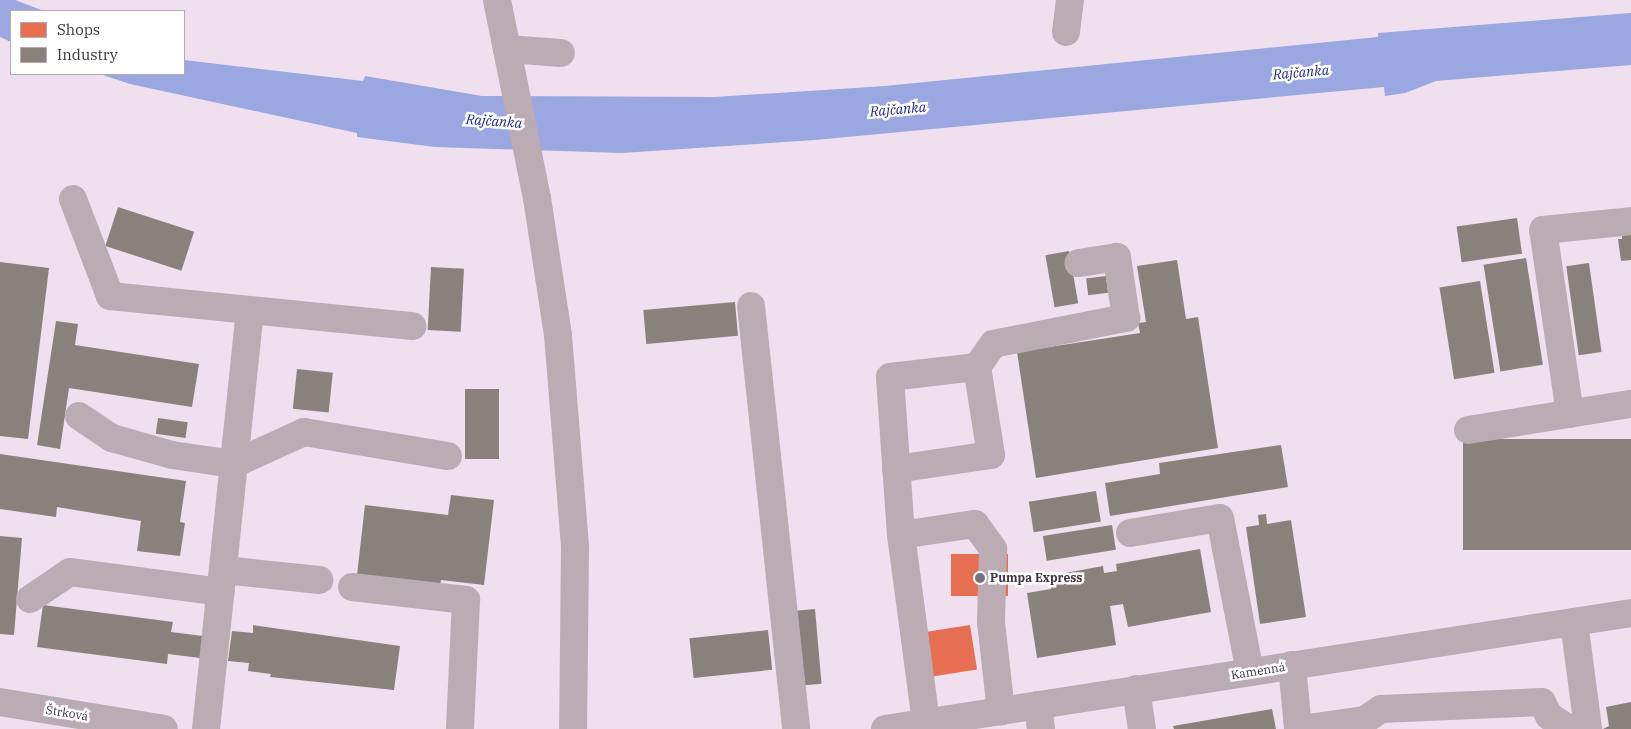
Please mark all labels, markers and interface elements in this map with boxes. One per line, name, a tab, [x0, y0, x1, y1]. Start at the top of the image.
legend	[10, 10, 185, 75]
text: Shops	[57, 20, 100, 39]
text: Industry	[57, 45, 118, 64]
water label: Rajčanka	[1272, 61, 1330, 83]
water label: Rajčanka	[869, 98, 927, 120]
water label: Rajčanka	[465, 111, 523, 131]
place label: Pumpa Express	[990, 571, 1082, 585]
marker: Pumpa Express	[974, 572, 986, 584]
street label: Kamenná	[1230, 660, 1286, 682]
street label: Štrková	[45, 703, 89, 723]

